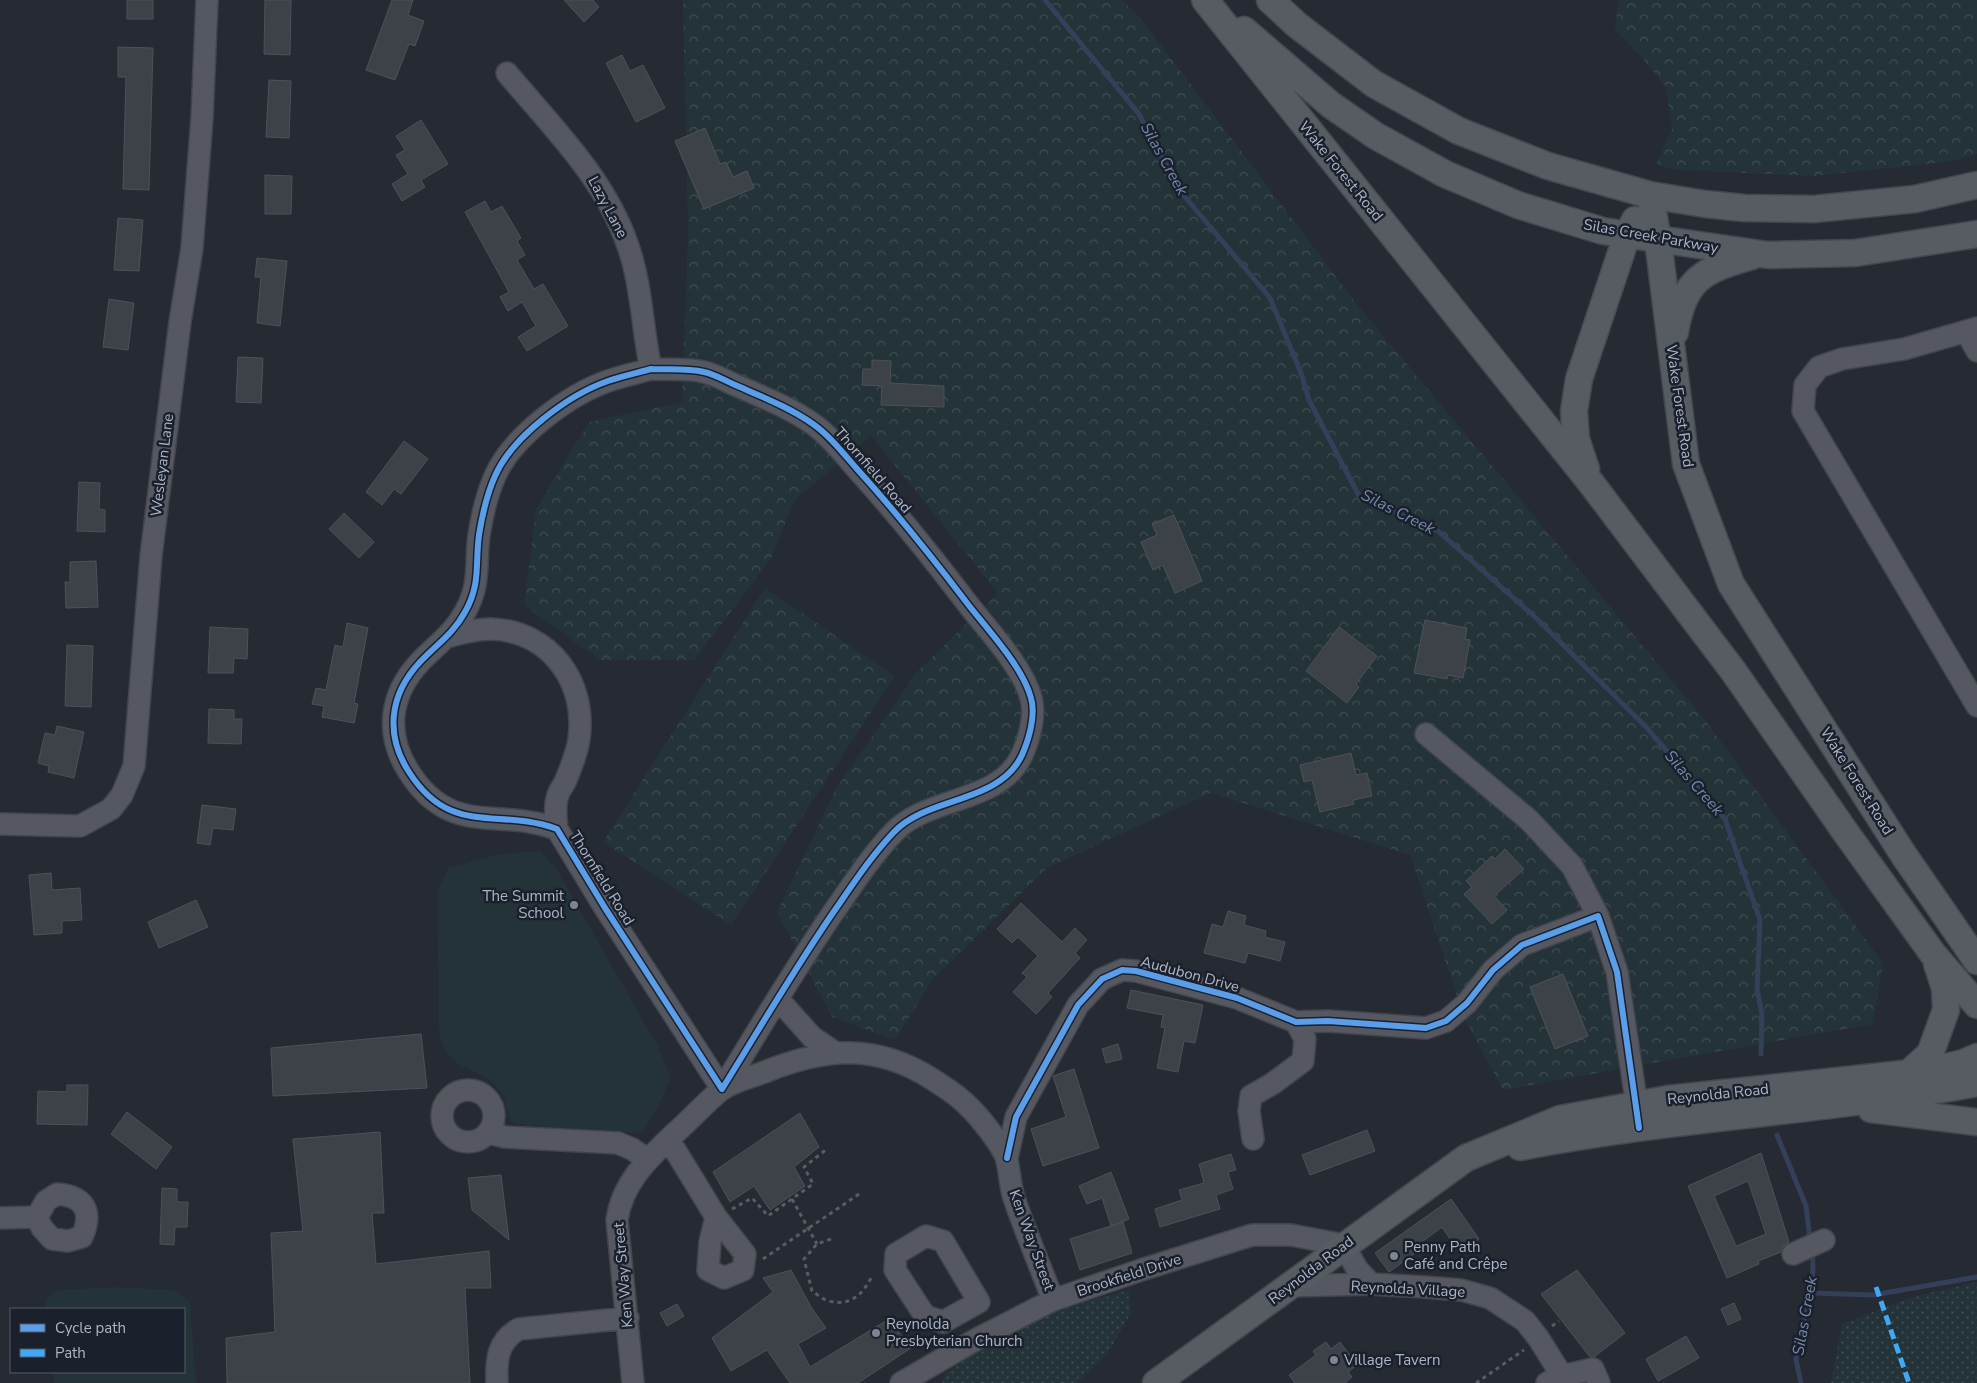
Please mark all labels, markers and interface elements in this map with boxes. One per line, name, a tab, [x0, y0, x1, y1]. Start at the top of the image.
street label: Wake Forest Road	[1294, 117, 1388, 225]
water label: Silas Creek	[1135, 119, 1193, 200]
street label: Lazy Lane	[583, 173, 633, 241]
street label: Silas Creek Parkway	[1582, 214, 1720, 258]
street label: Wake Forest Road	[1662, 343, 1698, 469]
street label: Wesleyan Lane	[146, 412, 178, 518]
street label: Thornfield Road	[830, 423, 916, 517]
water label: Silas Creek	[1357, 484, 1440, 540]
street label: Wake Forest Road	[1816, 723, 1898, 839]
water label: Silas Creek	[1659, 746, 1729, 821]
street label: Thornfield Road	[565, 827, 639, 929]
place label: The Summit School	[483, 886, 565, 923]
marker: The Summit School	[568, 899, 580, 911]
street label: Audubon Drive	[1138, 951, 1242, 997]
street label: Reynolda Road	[1666, 1079, 1770, 1109]
street label: Ken Way Street	[1005, 1187, 1060, 1294]
street label: Ken Way Street	[608, 1221, 638, 1328]
street label: Reynolda Road	[1264, 1231, 1358, 1309]
place label: Penny Path Café and Crêpe	[1404, 1237, 1508, 1274]
street label: Brookfield Drive	[1074, 1249, 1184, 1301]
marker: Penny Path Café and Crêpe	[1388, 1250, 1400, 1262]
water label: Silas Creek	[1787, 1274, 1823, 1357]
street label: Reynolda Village	[1350, 1276, 1466, 1302]
legend	[10, 1308, 185, 1373]
place label: Reynolda Presbyterian Church	[886, 1314, 1022, 1351]
text: Cycle path	[55, 1318, 126, 1338]
marker: Reynolda Presbyterian Church	[870, 1327, 882, 1339]
text: Path	[55, 1343, 86, 1363]
place label: Village Tavern	[1343, 1350, 1441, 1370]
marker: Village Tavern	[1328, 1354, 1340, 1366]

